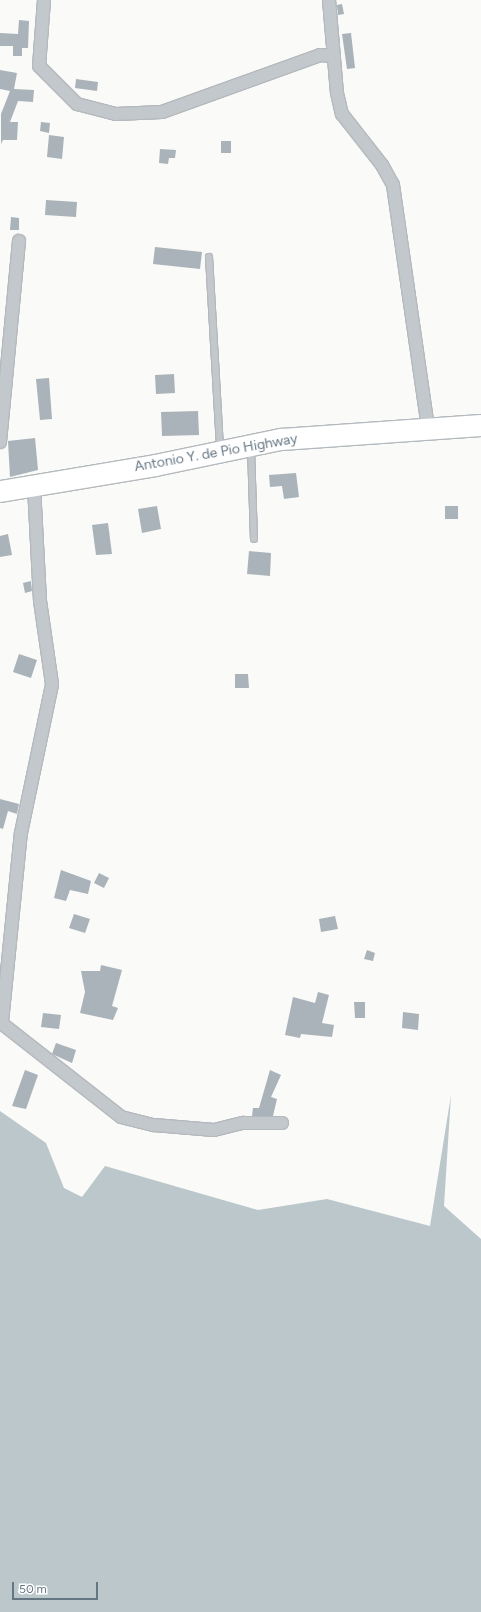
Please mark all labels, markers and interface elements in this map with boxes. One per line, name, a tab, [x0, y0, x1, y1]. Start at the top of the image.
street label: Antonio Y. de Pio Highway	[133, 430, 299, 476]
scale bar	[14, 1574, 100, 1600]
text: 50 m	[19, 1582, 47, 1596]

